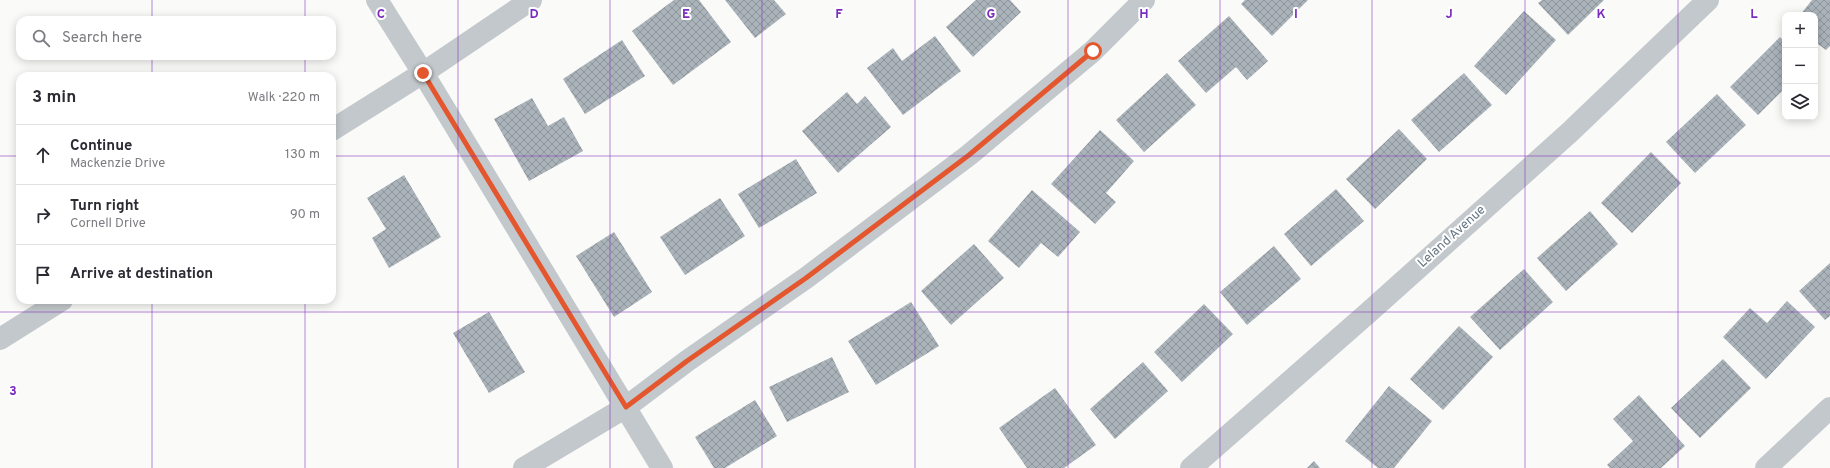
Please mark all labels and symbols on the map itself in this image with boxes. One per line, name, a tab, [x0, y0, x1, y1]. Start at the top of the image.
text: C	[377, 7, 385, 23]
text: D	[529, 7, 539, 23]
text: E	[682, 7, 690, 23]
text: F	[835, 7, 843, 23]
text: G	[987, 7, 996, 23]
text: H	[1139, 7, 1149, 23]
text: I	[1294, 7, 1298, 23]
text: J	[1445, 7, 1453, 23]
text: K	[1596, 7, 1606, 23]
text: L	[1750, 7, 1758, 23]
route start	[1084, 42, 1102, 60]
route end	[414, 64, 432, 82]
street label: Leland Avenue	[1415, 202, 1489, 272]
text: 3	[9, 384, 17, 400]

